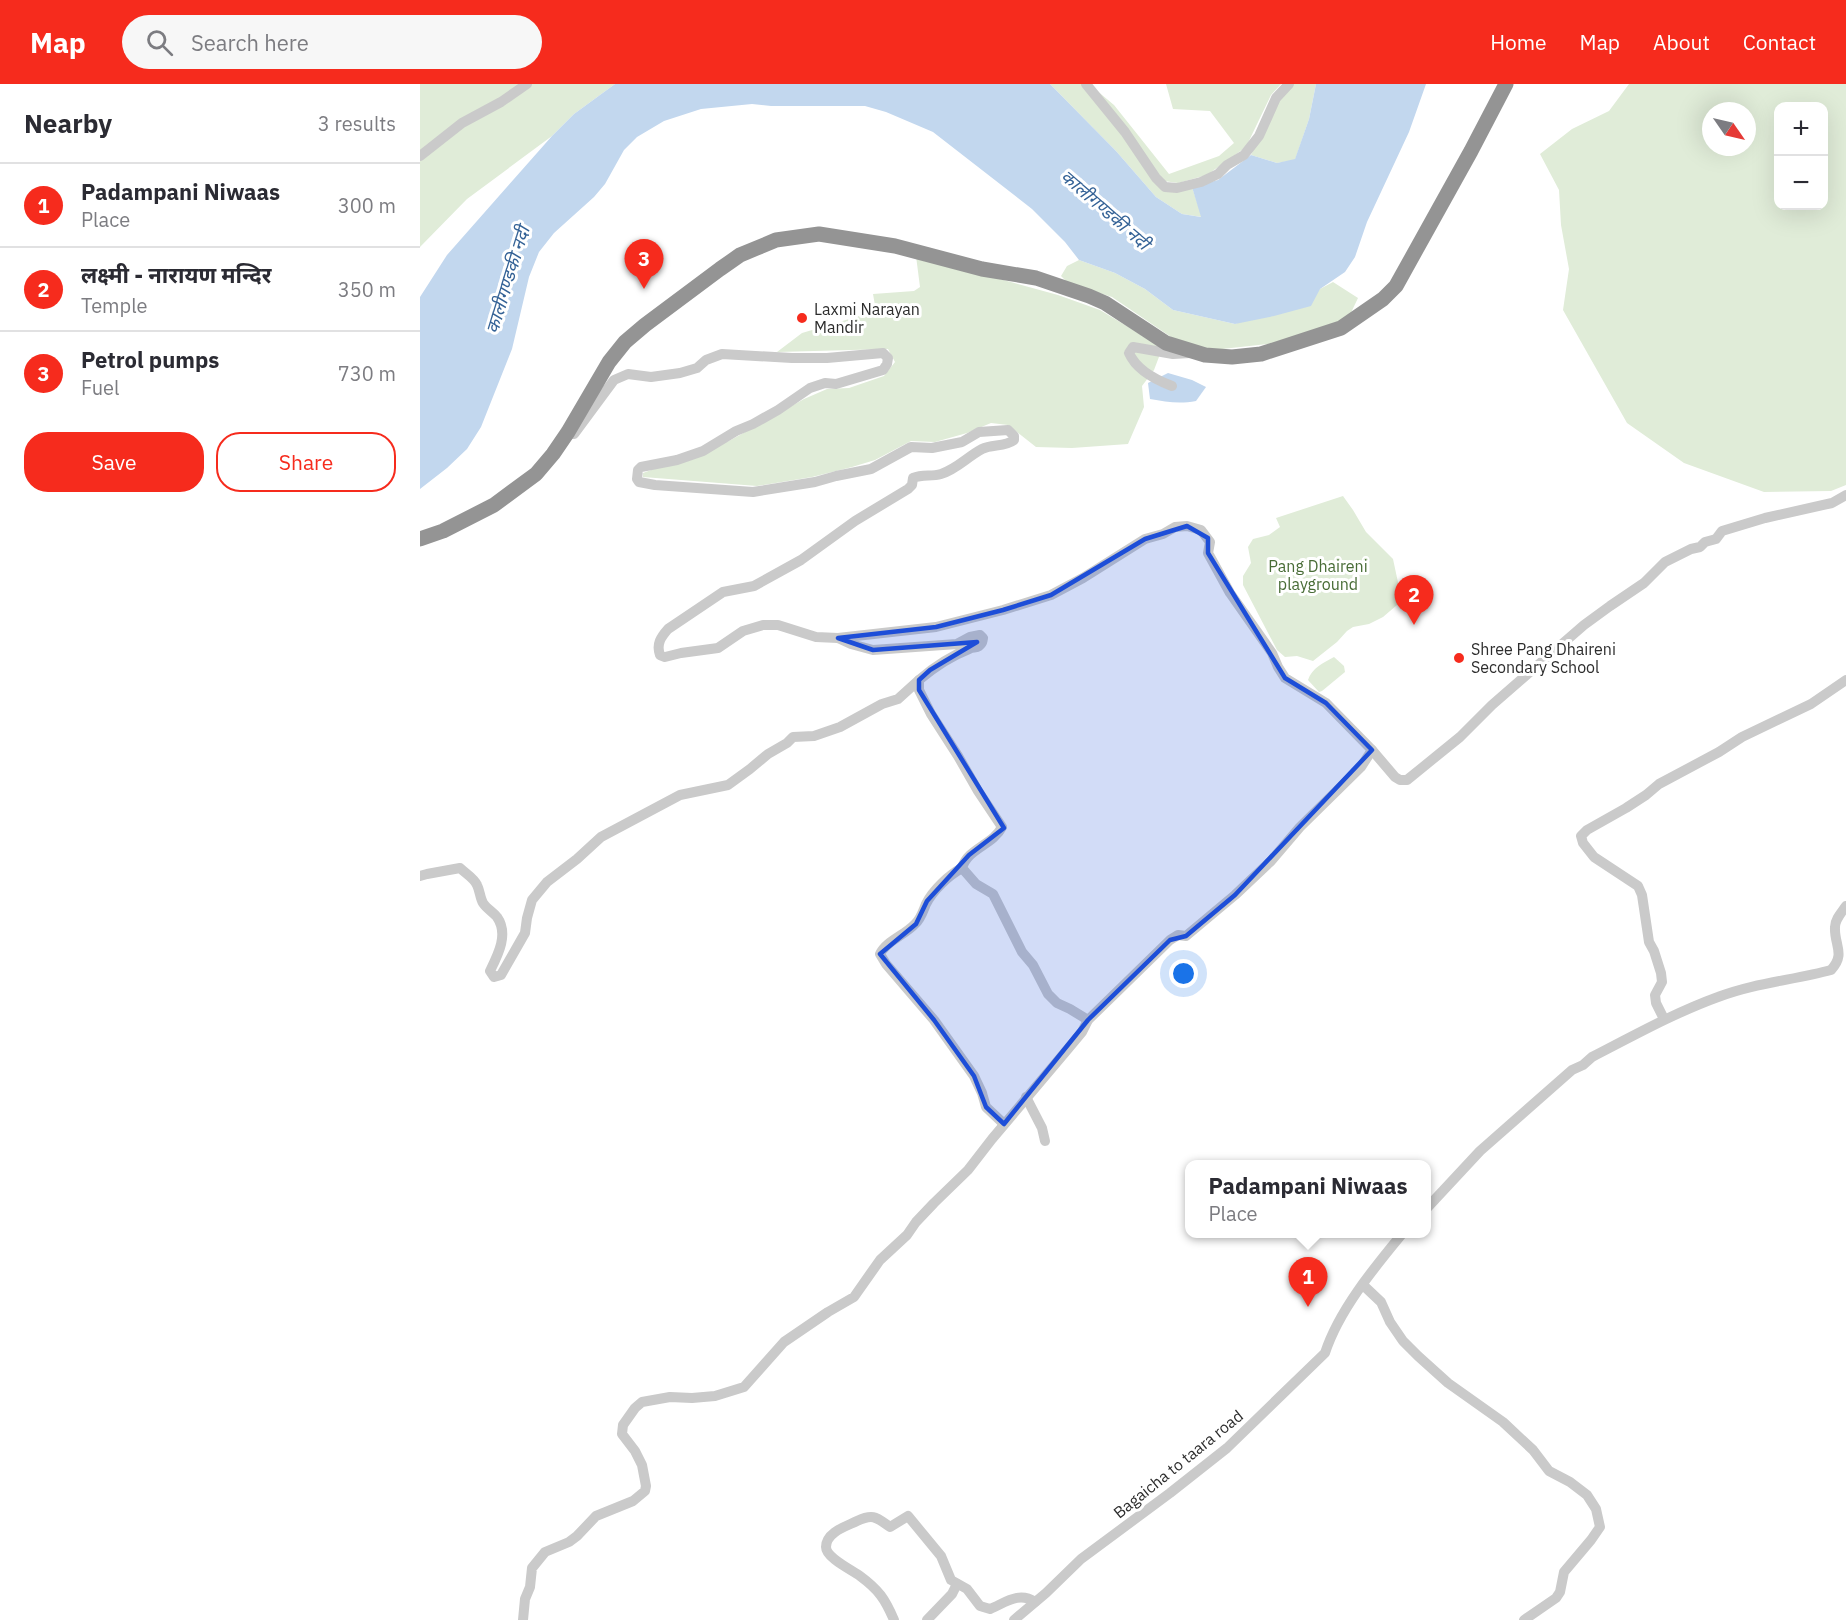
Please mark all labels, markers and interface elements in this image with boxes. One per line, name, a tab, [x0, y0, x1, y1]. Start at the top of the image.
search box	[122, 15, 542, 69]
text: Map	[30, 24, 86, 61]
icon: search	[143, 26, 176, 59]
text: Search here	[191, 28, 309, 57]
text: Home	[1490, 28, 1547, 56]
text: Map	[1580, 28, 1620, 56]
text: About	[1653, 28, 1710, 56]
text: Contact	[1743, 28, 1816, 56]
north arrow	[1702, 102, 1756, 156]
map controls	[1774, 102, 1828, 210]
button: +	[1774, 102, 1828, 156]
text: Nearby	[24, 106, 112, 140]
text: 3 results	[318, 110, 396, 137]
button: −	[1774, 156, 1828, 210]
water label: कालीगण्डकी नदी	[1056, 165, 1157, 257]
text: Padampani Niwaas	[81, 177, 280, 206]
text: 1	[38, 192, 50, 219]
text: 300 m	[338, 192, 396, 219]
text: Place	[81, 206, 130, 233]
water label: कालीगण्डकी नदी	[480, 220, 536, 336]
pin: 3	[624, 240, 664, 289]
text: लक्ष्मी - नारायण मन्दिर	[81, 260, 271, 289]
text: 2	[38, 276, 50, 303]
text: 350 m	[338, 276, 396, 303]
text: Temple	[81, 292, 148, 319]
place label: Laxmi Narayan Mandir	[814, 299, 920, 337]
marker: Laxmi Narayan Mandir	[795, 311, 809, 325]
text: Petrol pumps	[81, 345, 219, 374]
text: 3	[38, 360, 50, 387]
text: 730 m	[338, 360, 396, 387]
text: Fuel	[81, 374, 119, 401]
button: Save	[24, 432, 204, 492]
button: Share	[216, 432, 396, 492]
park label: Pang Dhaireni playground	[1268, 556, 1368, 594]
pin: 2	[1394, 576, 1434, 625]
place label: Shree Pang Dhaireni Secondary School	[1471, 639, 1616, 677]
marker: Shree Pang Dhaireni Secondary School	[1452, 651, 1466, 665]
your location	[1169, 959, 1198, 988]
popup	[1185, 1160, 1431, 1238]
text: Padampani Niwaas	[1208, 1171, 1408, 1200]
text: Place	[1208, 1200, 1258, 1227]
pin: 1	[1288, 1258, 1328, 1307]
street label: Bagaicha to taara road	[1109, 1406, 1247, 1522]

